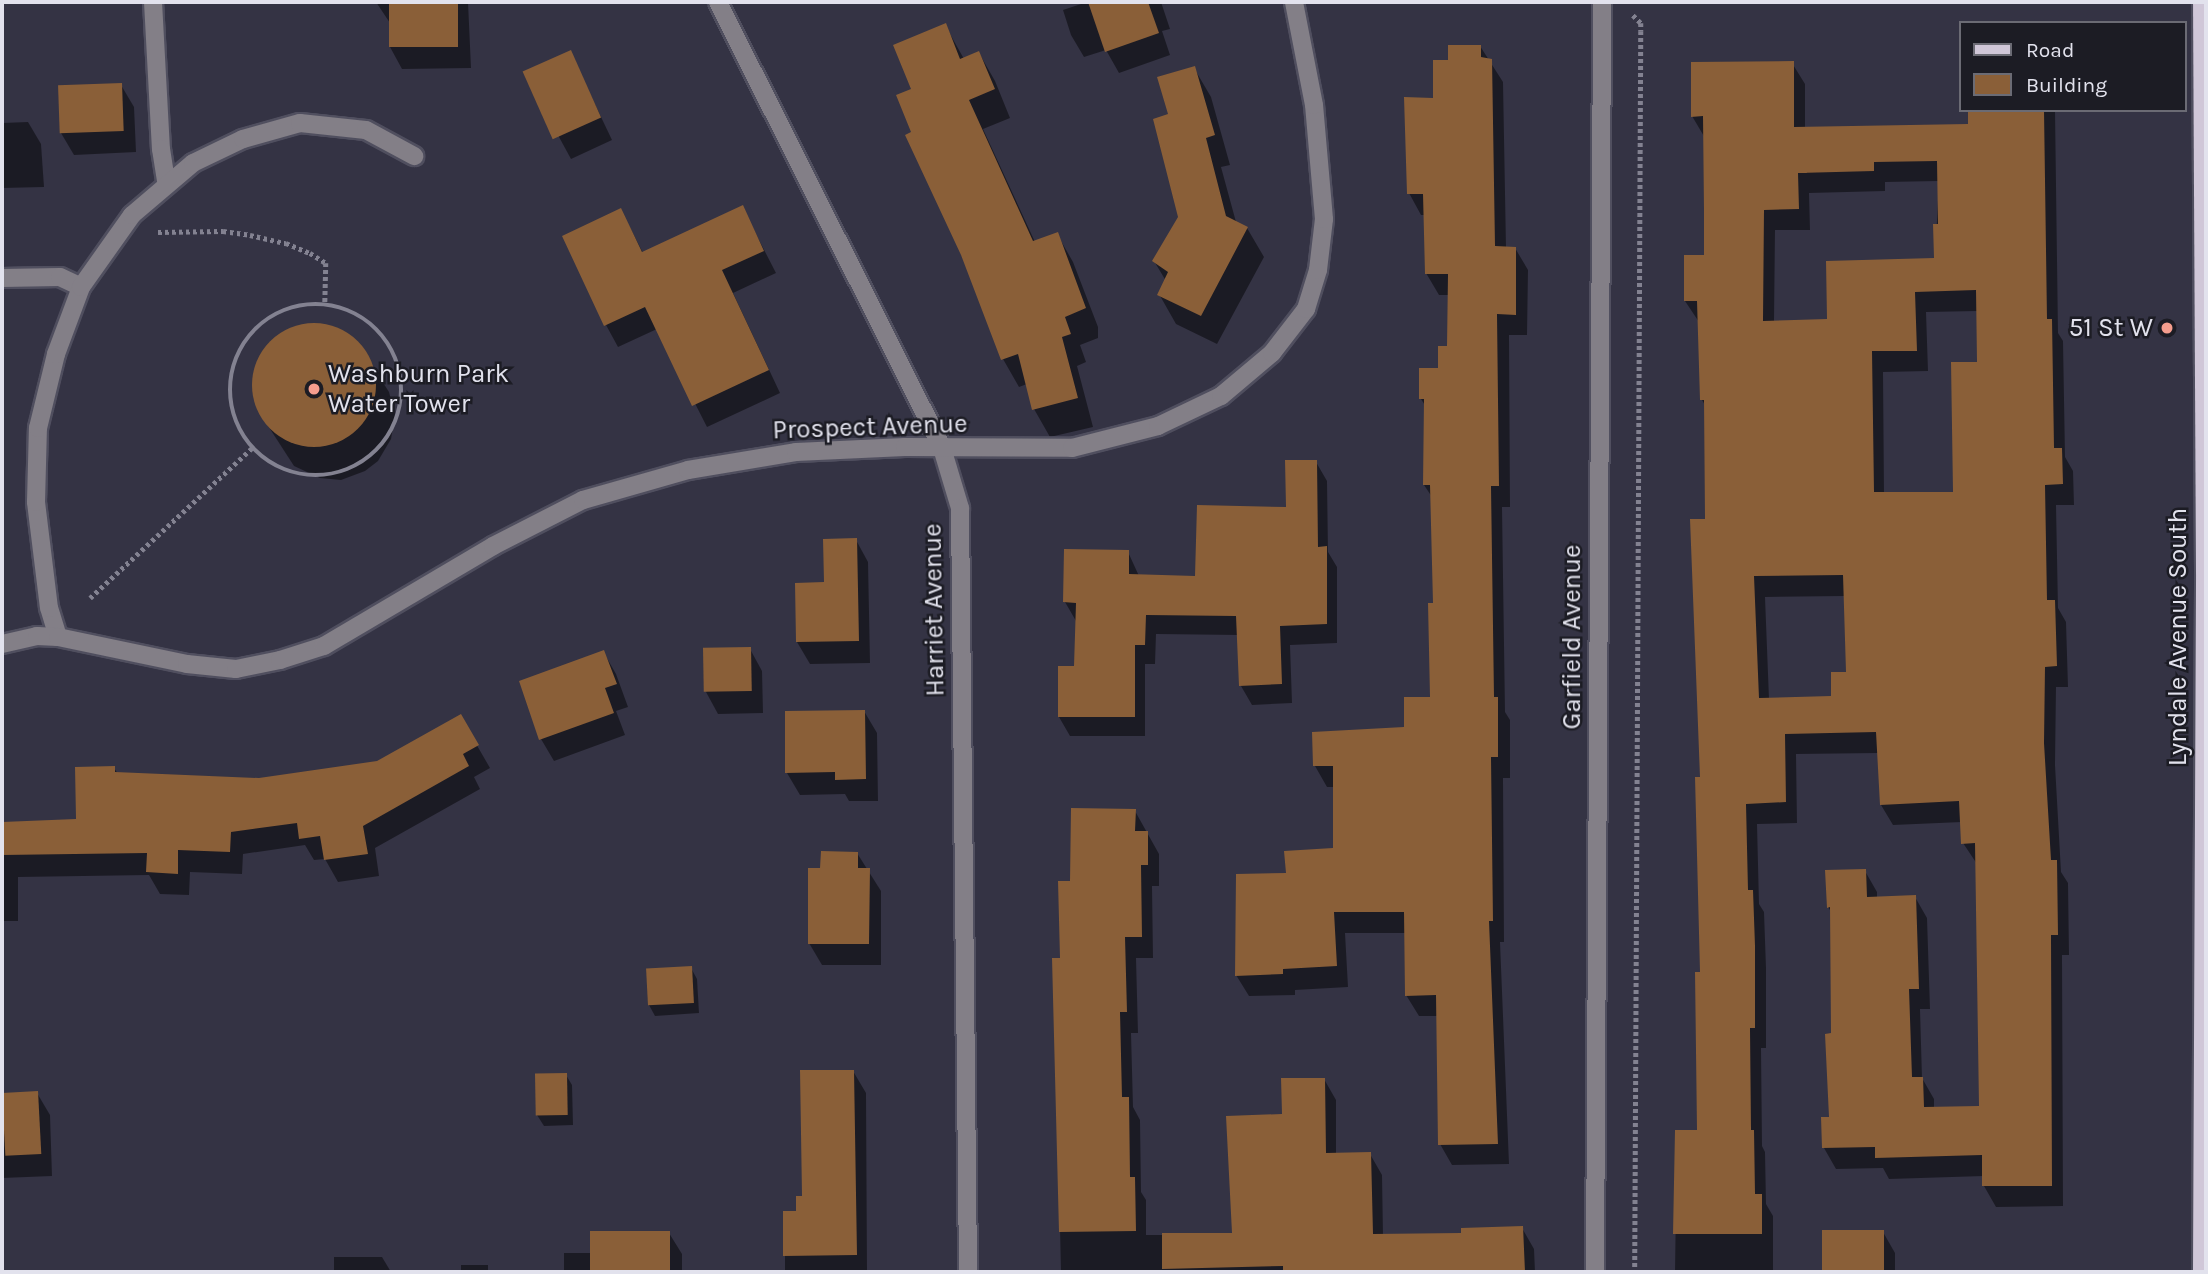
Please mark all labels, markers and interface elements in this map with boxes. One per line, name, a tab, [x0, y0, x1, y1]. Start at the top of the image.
legend	[1960, 21, 2187, 112]
text: Road	[2026, 38, 2074, 62]
text: Building	[2026, 73, 2107, 97]
place label: 51 St W	[2069, 312, 2153, 344]
marker: 51 St W	[2159, 320, 2175, 336]
place label: Washburn Park Water Tower	[328, 358, 509, 420]
marker: Washburn Park Water Tower	[306, 381, 322, 397]
street label: Prospect Avenue	[772, 408, 968, 446]
street label: Lyndale Avenue South	[2162, 508, 2194, 766]
street label: Harriet Avenue	[917, 523, 951, 697]
street label: Garfield Avenue	[1556, 545, 1588, 729]

